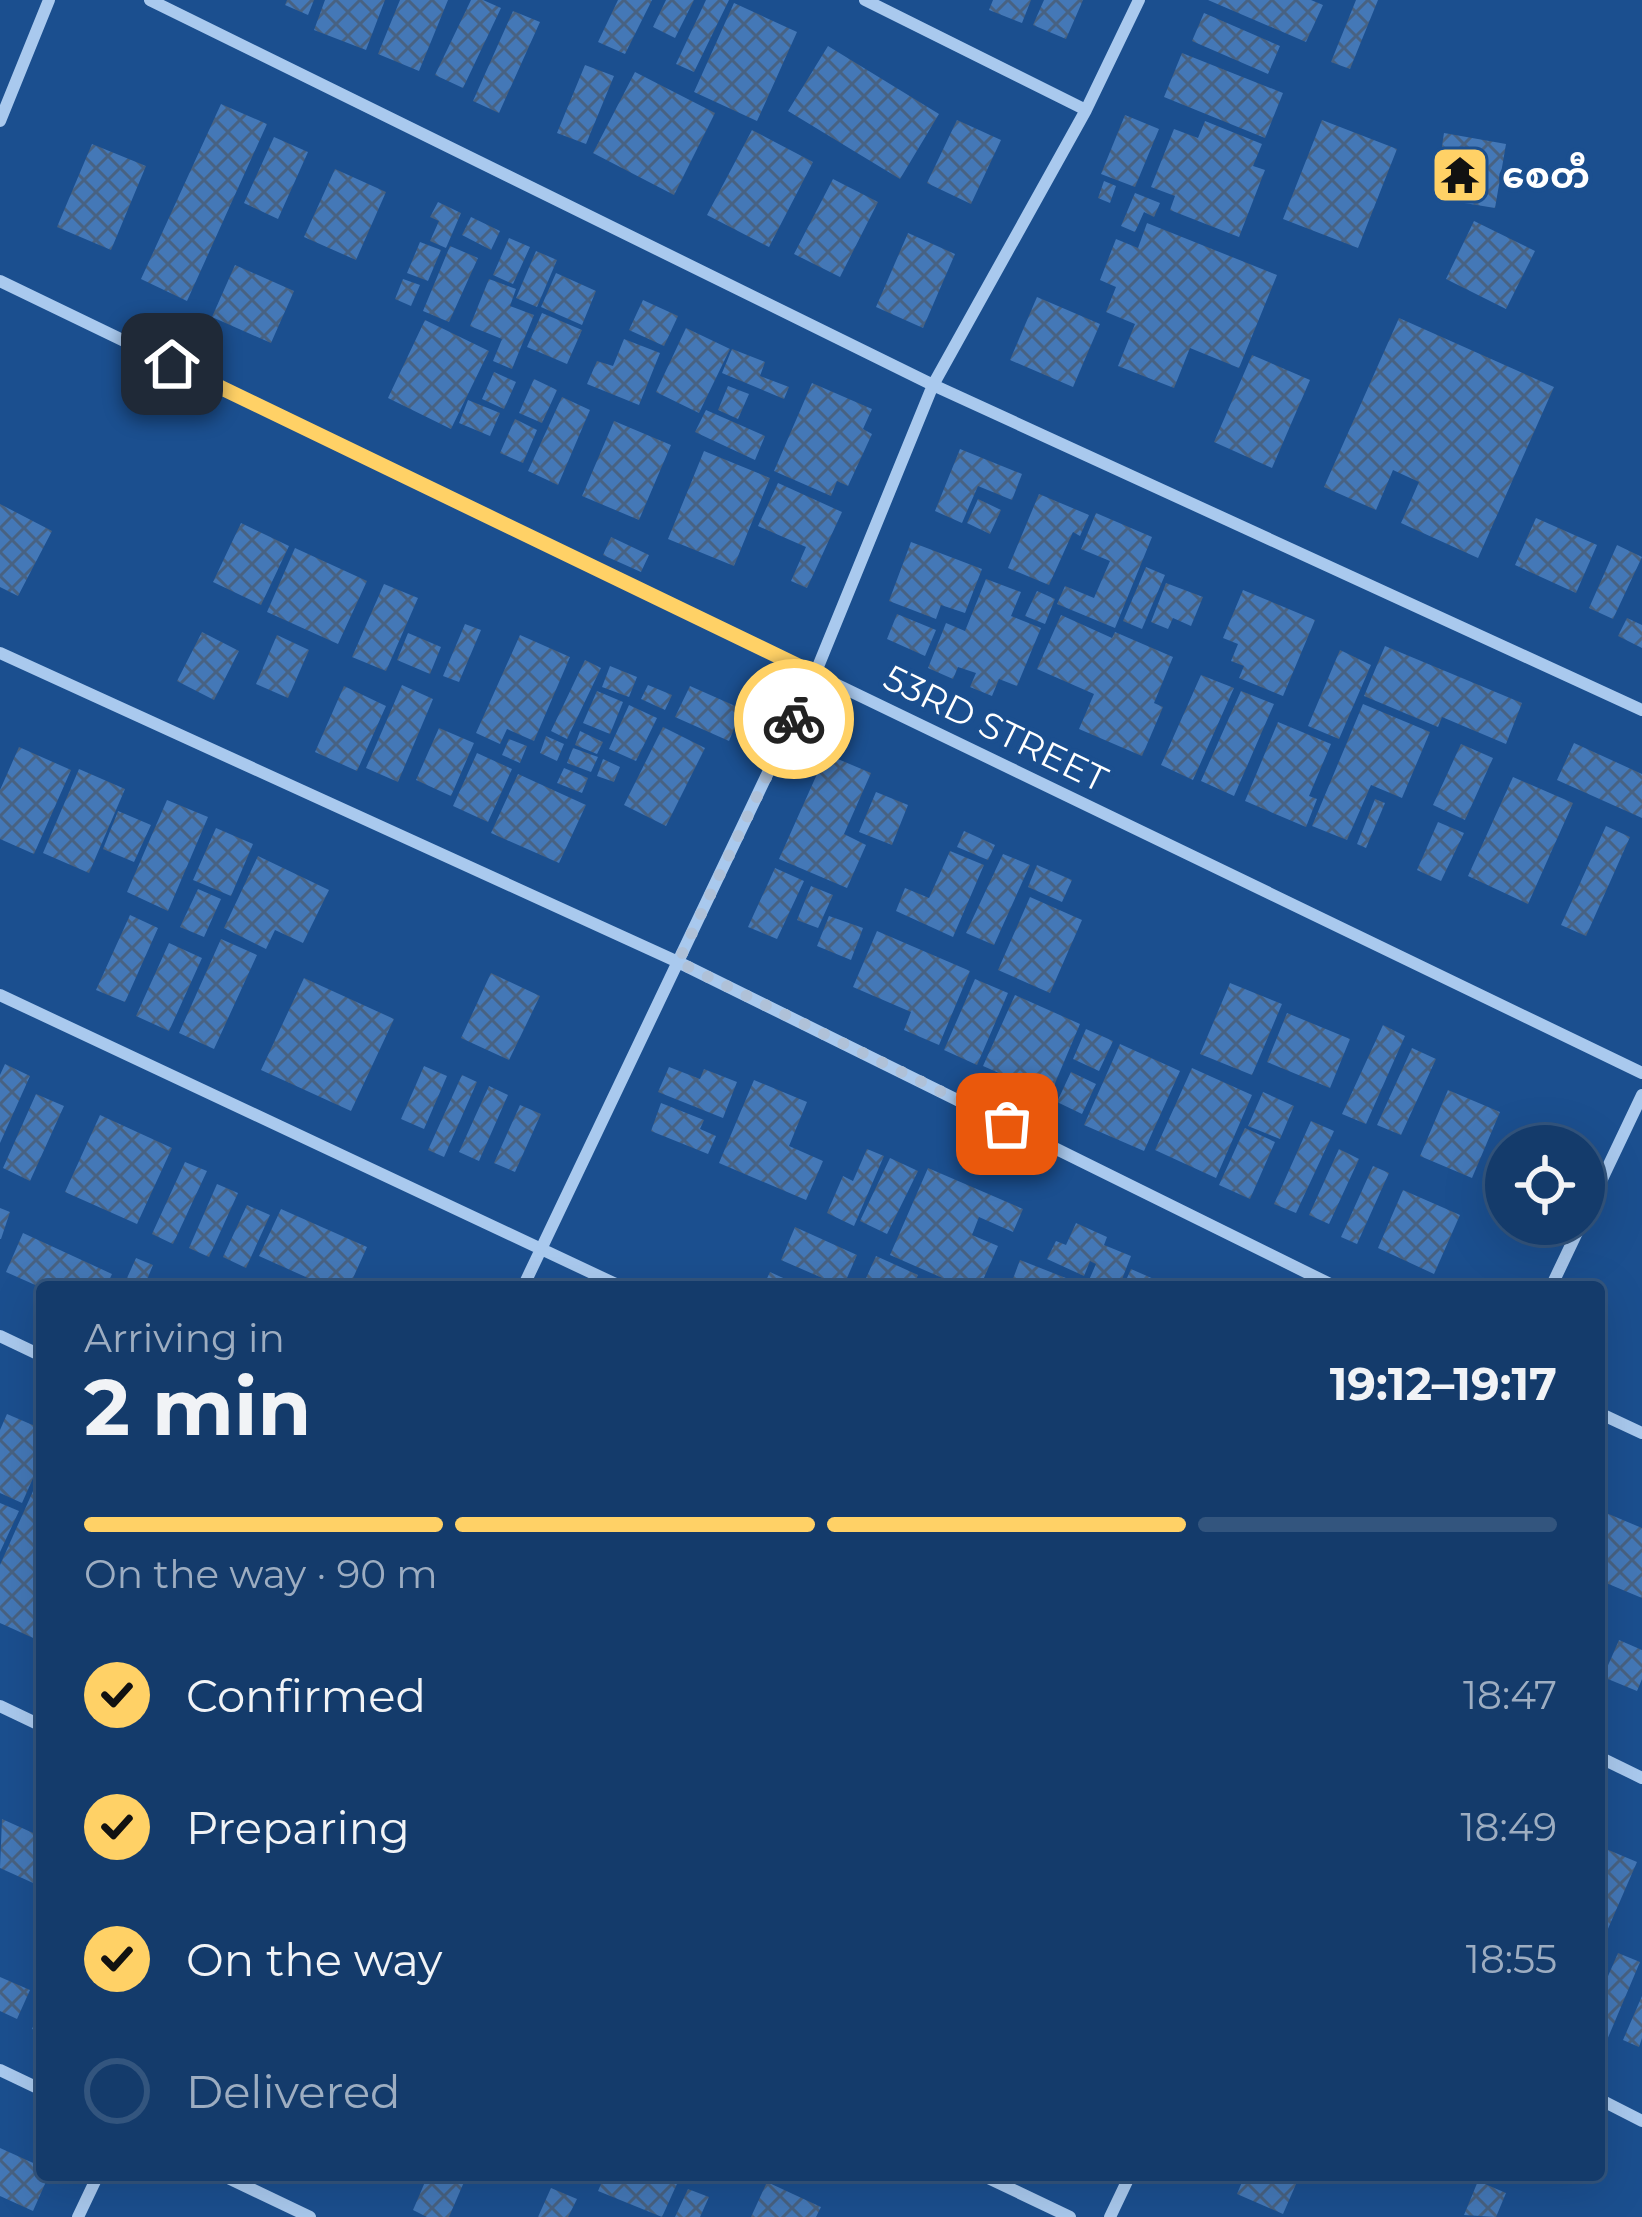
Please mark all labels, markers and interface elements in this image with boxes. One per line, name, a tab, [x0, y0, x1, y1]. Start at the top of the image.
temple icon: စေတီ	[1429, 144, 1491, 206]
place label: စေတီ	[1502, 152, 1590, 197]
pin	[121, 313, 223, 415]
icon: home	[139, 331, 205, 397]
street label: 53RD STREET	[877, 655, 1115, 801]
courier	[734, 659, 854, 779]
icon: bike	[761, 686, 827, 752]
pin	[956, 1073, 1058, 1175]
icon: bag	[974, 1091, 1040, 1157]
map controls	[1485, 1125, 1605, 1245]
button: locate	[1485, 1125, 1605, 1245]
text: Arriving in	[84, 1314, 285, 1362]
text: 19:12–19:17	[1330, 1356, 1557, 1411]
text: 2 min	[84, 1359, 311, 1455]
text: On the way · 90 m	[84, 1550, 438, 1598]
icon: check	[84, 1662, 150, 1728]
text: Confirmed	[186, 1668, 426, 1723]
text: 18:47	[1463, 1671, 1557, 1719]
icon: check	[84, 1794, 150, 1860]
text: Preparing	[186, 1800, 410, 1855]
text: 18:49	[1461, 1803, 1557, 1851]
icon: check	[84, 1926, 150, 1992]
text: On the way	[186, 1932, 442, 1987]
text: 18:55	[1466, 1935, 1557, 1983]
text: Delivered	[186, 2064, 401, 2119]

